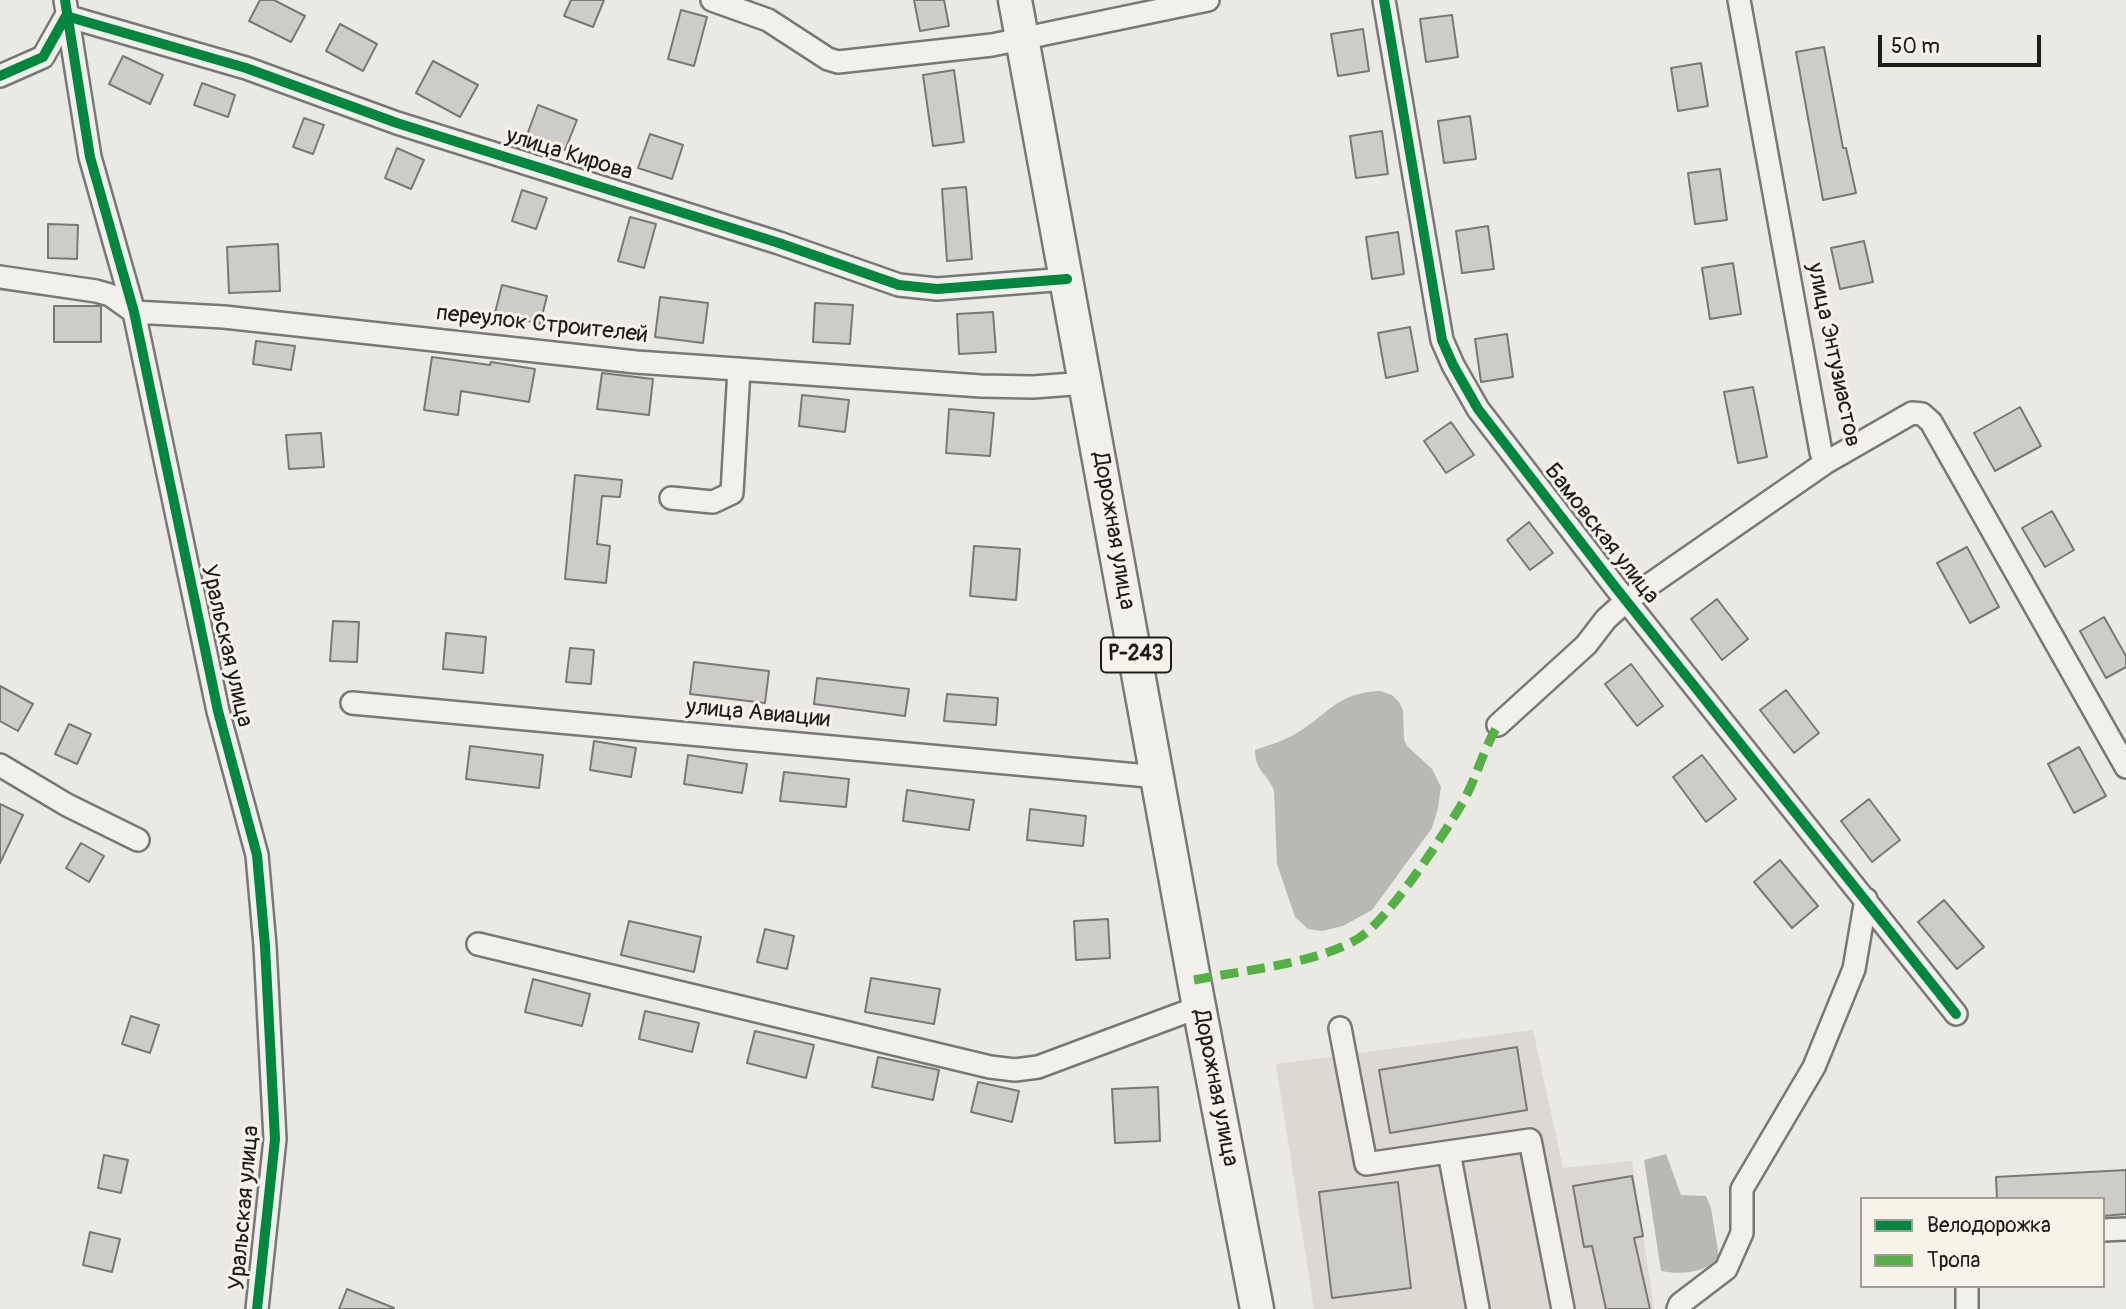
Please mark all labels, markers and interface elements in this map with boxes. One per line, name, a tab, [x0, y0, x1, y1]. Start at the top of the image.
scale bar	[1881, 21, 2044, 65]
text: 50 m	[1891, 33, 1940, 60]
street label: улица Кирова	[502, 123, 636, 187]
street label: улица Энтузиастов	[1800, 261, 1866, 449]
street label: переулок Строителей	[435, 300, 649, 350]
street label: Дорожная улица	[1086, 450, 1140, 612]
street label: Бамовская улица	[1538, 458, 1664, 610]
street label: Уральская улица	[194, 562, 258, 730]
road number: Р-243	[1101, 638, 1171, 672]
street label: улица Авиации	[685, 694, 831, 734]
street label: Дорожная улица	[1186, 1007, 1244, 1169]
street label: Уральская улица	[224, 1124, 266, 1292]
legend	[1860, 1197, 2105, 1288]
text: Велодорожка	[1927, 1212, 2051, 1239]
text: Тропа	[1927, 1247, 1980, 1274]

